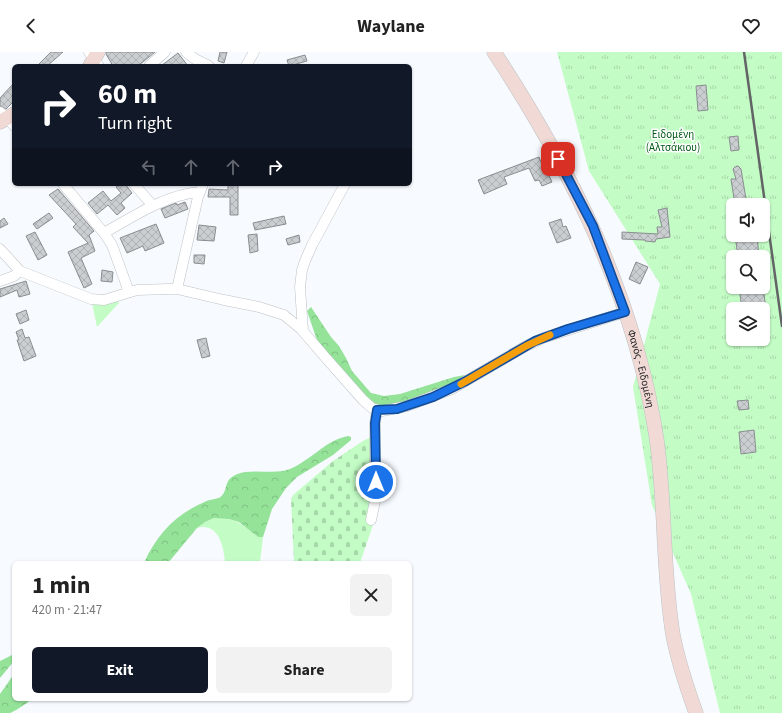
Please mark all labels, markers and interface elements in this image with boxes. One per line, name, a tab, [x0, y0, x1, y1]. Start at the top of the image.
text: Waylane	[357, 14, 425, 39]
icon: back	[20, 15, 42, 37]
icon: heart	[740, 15, 762, 37]
text: 60 m	[98, 74, 157, 114]
icon: right	[32, 80, 84, 132]
text: Turn right	[98, 111, 172, 136]
park label: Ειδομένη (Αλτσάκιου)	[646, 127, 700, 155]
pin	[541, 142, 575, 176]
icon: arrive	[547, 148, 569, 170]
icon: left	[138, 156, 160, 178]
icon: ahead	[180, 156, 202, 178]
icon: ahead	[222, 156, 244, 178]
icon: right	[264, 156, 286, 178]
map controls	[726, 198, 770, 346]
button: sound	[726, 198, 770, 242]
button: search	[726, 250, 770, 294]
button: layers	[726, 302, 770, 346]
street label: Φανός - Ειδομένη	[624, 328, 658, 409]
position arrow	[355, 461, 397, 503]
text: 1 min	[32, 568, 90, 603]
button: close	[350, 574, 392, 616]
text: 420 m · 21:47	[32, 601, 102, 619]
button: Exit	[32, 647, 208, 693]
button: Share	[216, 647, 392, 693]

